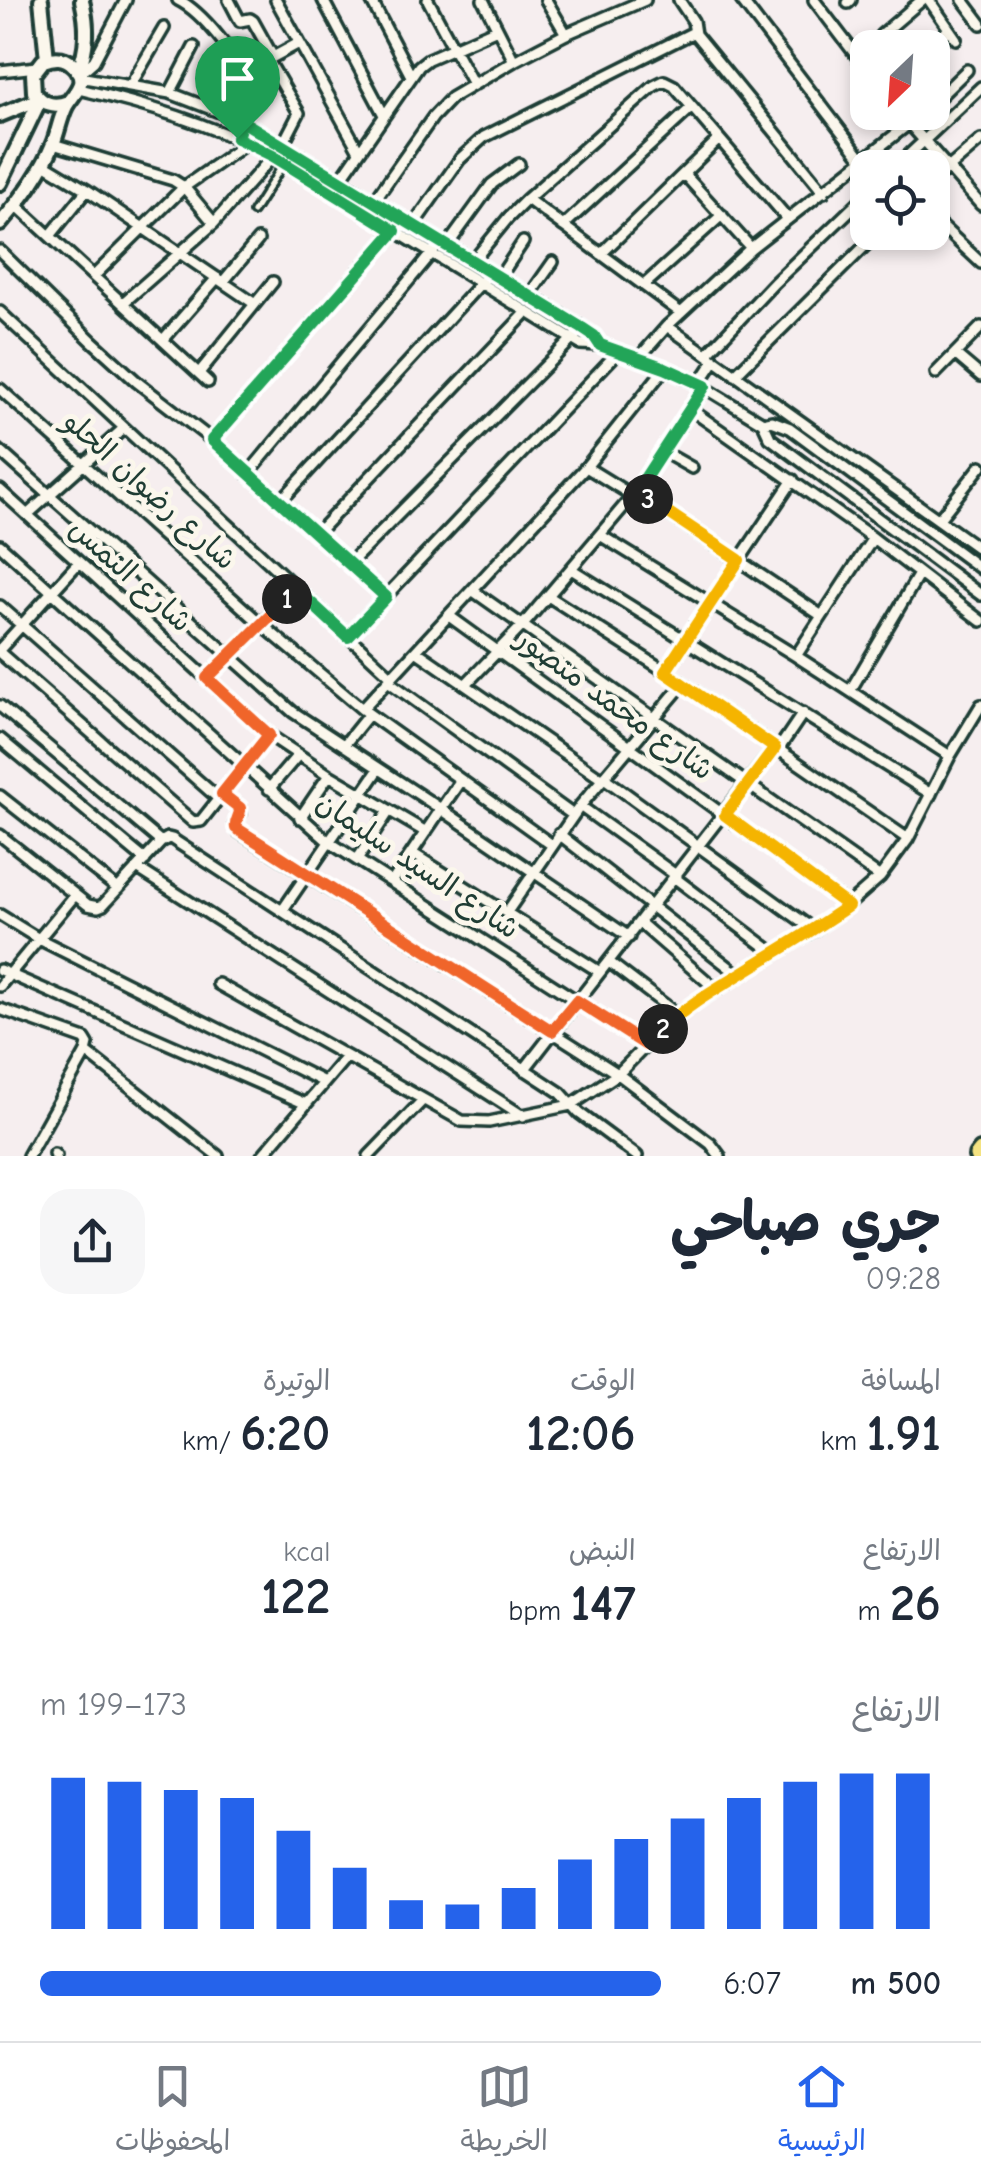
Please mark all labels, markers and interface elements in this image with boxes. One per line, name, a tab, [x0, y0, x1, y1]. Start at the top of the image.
north arrow	[850, 30, 950, 130]
map controls	[850, 30, 950, 250]
pin	[195, 36, 280, 139]
icon: arrive	[210, 51, 265, 106]
button: locate	[850, 150, 950, 250]
street label: شارع رضوان الحلو	[53, 402, 243, 579]
pin: 3	[623, 474, 673, 524]
text: 3	[641, 483, 655, 515]
street label: شارع النمس	[60, 511, 199, 642]
pin: 1	[262, 574, 312, 624]
text: 1	[281, 583, 293, 615]
street label: شارع محمد منصور	[505, 619, 720, 790]
street label: شارع السيد سليمان	[308, 785, 526, 949]
pin: 2	[638, 1004, 688, 1054]
text: 2	[656, 1013, 670, 1045]
button: share	[40, 1189, 145, 1294]
text: جري صباحي	[670, 1190, 941, 1254]
text: 09:28	[866, 1260, 941, 1297]
text: الوتيرة	[263, 1365, 330, 1397]
text: الوقت	[570, 1365, 636, 1397]
text: المسافة	[861, 1365, 941, 1397]
text: 6:20	[240, 1405, 330, 1463]
text: 12:06	[526, 1405, 636, 1463]
text: 1.91	[867, 1405, 941, 1463]
text: /km	[182, 1425, 240, 1457]
text: km	[820, 1425, 867, 1457]
text: النبض	[569, 1535, 636, 1567]
text: الارتفاع	[862, 1535, 941, 1567]
text: kcal	[283, 1536, 330, 1568]
text: 122	[261, 1568, 330, 1626]
text: 147	[571, 1575, 636, 1633]
text: 26	[890, 1575, 941, 1633]
text: bpm	[508, 1595, 571, 1627]
text: m	[857, 1595, 890, 1627]
text: 173–199 m	[40, 1686, 187, 1723]
text: الارتفاع	[851, 1692, 941, 1729]
text: 6:07	[723, 1965, 781, 2002]
text: 500 m	[851, 1965, 941, 2002]
tab: المحفوظات	[115, 2059, 230, 2165]
tab: الخريطة	[461, 2059, 548, 2165]
tab: الرئيسية	[778, 2059, 866, 2165]

